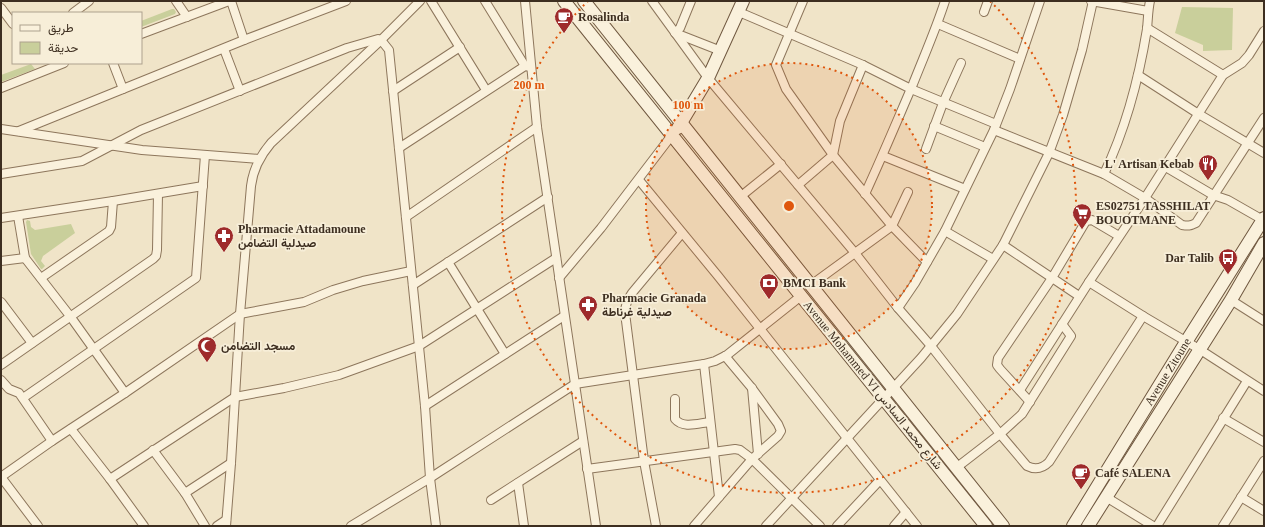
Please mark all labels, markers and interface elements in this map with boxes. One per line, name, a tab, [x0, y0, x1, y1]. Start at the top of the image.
cafe icon: Rosalinda	[553, 6, 575, 34]
place label: Rosalinda	[578, 10, 629, 24]
legend	[12, 12, 142, 64]
text: طريق	[48, 21, 74, 36]
text: حديقة	[48, 41, 78, 55]
text: 200 m	[514, 78, 545, 92]
text: 100 m	[673, 98, 704, 112]
restaurant icon: L' Artisan Kebab	[1197, 153, 1219, 181]
place label: L' Artisan Kebab	[1105, 157, 1194, 171]
centre of rings	[782, 199, 796, 213]
place label: ES02751 TASSHILAT BOUOTMANE	[1096, 199, 1210, 227]
supermarket icon: ES02751 TASSHILAT BOUOTMANE	[1071, 202, 1093, 230]
place label: Pharmacie Attadamoune صيدلية التضامن	[238, 222, 366, 250]
pharmacy icon: Pharmacie Attadamoune صيدلية التضامن	[213, 225, 235, 253]
bus stop icon: Dar Talib	[1217, 247, 1239, 275]
place label: Dar Talib	[1165, 251, 1214, 265]
bank icon: BMCI Bank	[758, 272, 780, 300]
place label: BMCI Bank	[783, 276, 846, 290]
place label: Pharmacie Granada صيدلية غرناطة	[602, 291, 706, 320]
pharmacy icon: Pharmacie Granada صيدلية غرناطة	[577, 294, 599, 322]
street label: Avenue Mohammed VI شارع محمد السادس	[799, 298, 946, 474]
mosque icon: مسجد التضامن	[196, 335, 218, 363]
street label: Avenue Zitoune	[1142, 335, 1194, 408]
place label: مسجد التضامن	[221, 339, 296, 353]
cafe icon: Café SALENA	[1070, 462, 1092, 490]
place label: Café SALENA	[1095, 466, 1171, 480]

